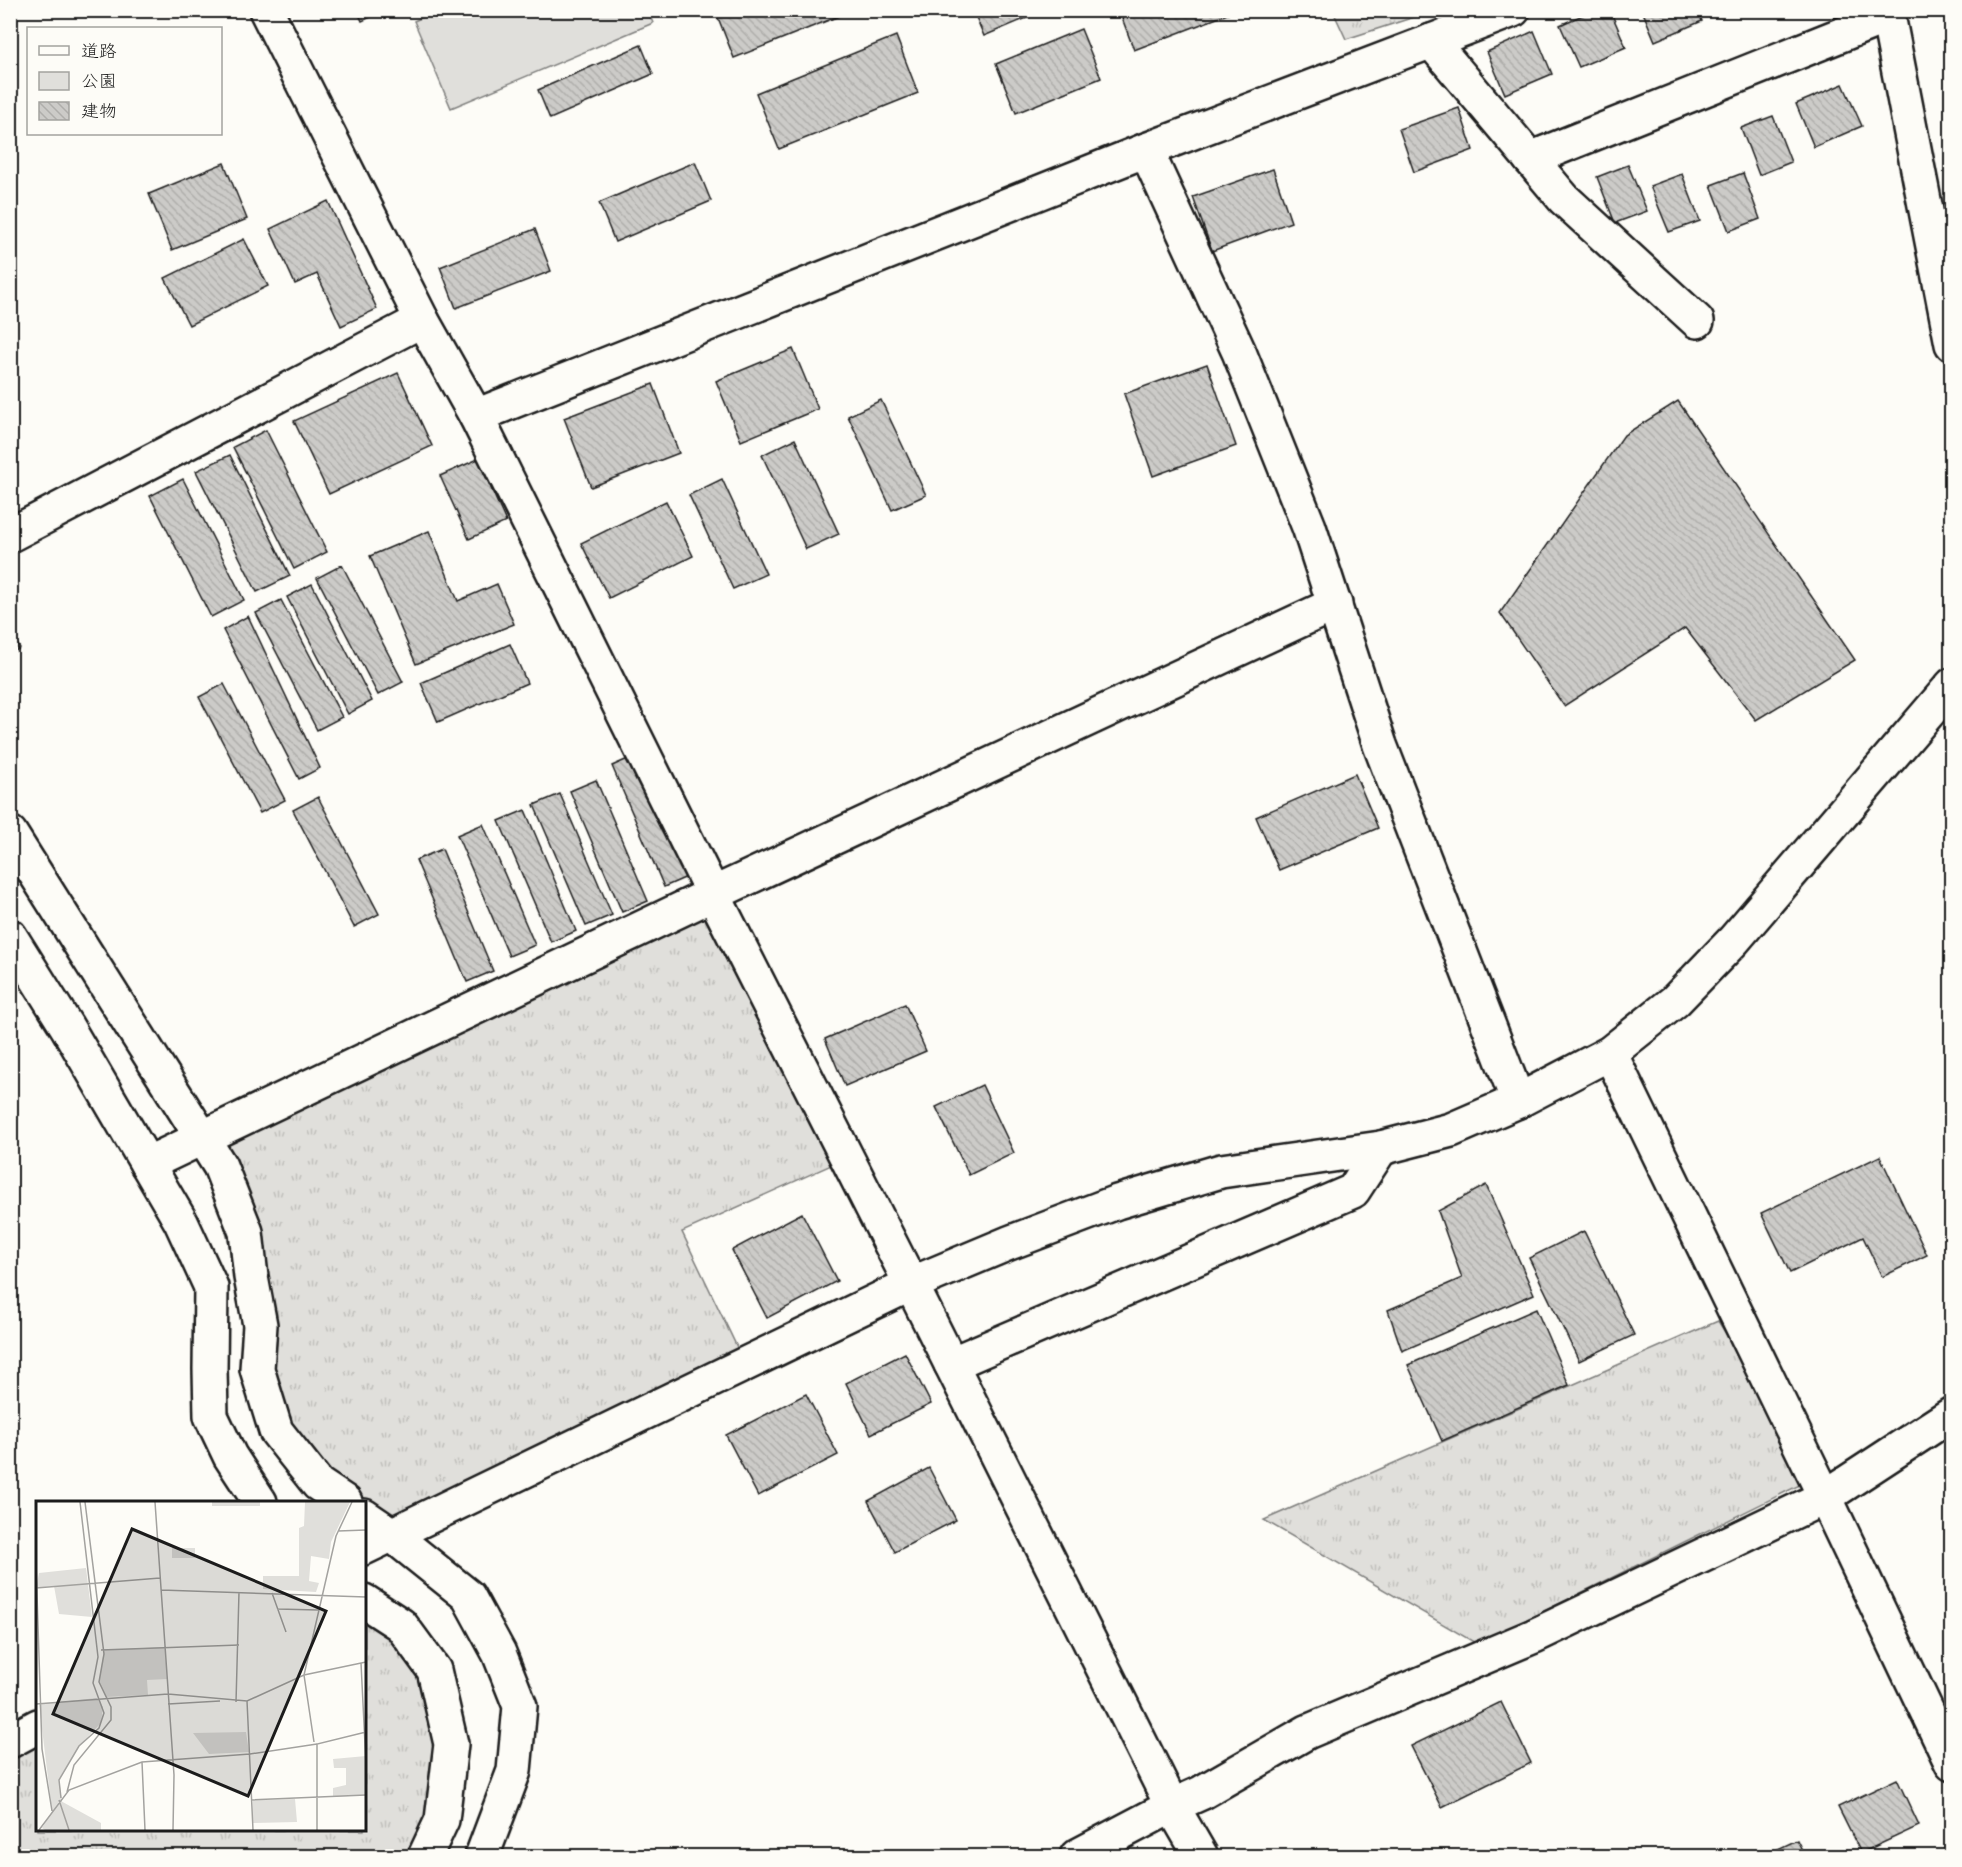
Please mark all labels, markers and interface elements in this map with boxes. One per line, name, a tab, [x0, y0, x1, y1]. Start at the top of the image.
legend	[27, 27, 222, 135]
text: 道路	[81, 38, 117, 62]
text: 公園	[81, 68, 117, 92]
text: 建物	[81, 98, 117, 122]
inset map	[36, 1501, 366, 1831]

